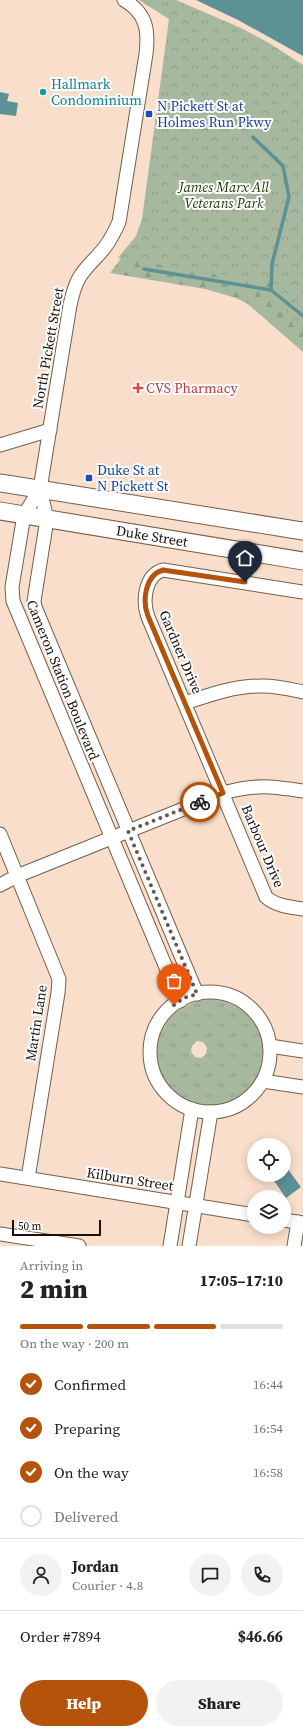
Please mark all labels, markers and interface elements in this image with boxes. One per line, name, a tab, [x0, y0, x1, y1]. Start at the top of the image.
place label: Hallmark Condominium	[51, 74, 142, 110]
marker: Hallmark Condominium	[38, 87, 48, 97]
place label: N Pickett St at Holmes Run Pkwy	[157, 96, 272, 132]
marker: N Pickett St at Holmes Run Pkwy	[144, 109, 154, 119]
park label: James Marx All Veterans Park	[177, 177, 269, 213]
street label: North Pickett Street	[28, 285, 69, 410]
place label: CVS Pharmacy	[146, 378, 238, 398]
marker: CVS Pharmacy	[133, 383, 143, 393]
place label: Duke St at N Pickett St	[97, 460, 169, 496]
marker: Duke St at N Pickett St	[84, 473, 94, 483]
street label: Duke Street	[115, 520, 190, 552]
pin	[228, 541, 262, 582]
icon: home	[234, 547, 256, 569]
street label: Cameron Station Boulevard	[22, 597, 104, 763]
street label: Gardner Drive	[154, 607, 208, 697]
courier	[180, 782, 220, 822]
icon: bike	[189, 791, 211, 813]
street label: Barbour Drive	[237, 801, 289, 891]
pin	[157, 964, 191, 1005]
icon: bag	[163, 970, 185, 992]
street label: Martin Lane	[20, 983, 52, 1063]
map controls	[247, 1138, 291, 1234]
button: locate	[247, 1138, 291, 1182]
street label: Kilburn Street	[85, 1162, 175, 1196]
button: layers	[247, 1190, 291, 1234]
scale bar	[12, 1218, 101, 1237]
text: 50 m	[18, 1219, 41, 1234]
text: Arriving in	[20, 1257, 83, 1274]
text: 17:05–17:10	[200, 1270, 283, 1291]
text: 2 min	[20, 1271, 88, 1307]
text: On the way · 200 m	[20, 1335, 129, 1352]
icon: check	[20, 1373, 42, 1395]
text: Confirmed	[54, 1374, 126, 1395]
text: 16:44	[253, 1376, 283, 1393]
icon: check	[20, 1417, 42, 1439]
text: Preparing	[54, 1418, 120, 1439]
text: 16:54	[253, 1420, 283, 1437]
icon: check	[20, 1461, 42, 1483]
text: On the way	[54, 1462, 129, 1483]
text: 16:58	[253, 1464, 283, 1481]
text: Delivered	[54, 1506, 118, 1527]
button: person	[20, 1554, 62, 1596]
button: chat	[189, 1554, 231, 1596]
button: phone	[241, 1554, 283, 1596]
text: Jordan	[72, 1556, 119, 1577]
text: Courier · 4.8	[72, 1577, 143, 1594]
text: Order #7894	[20, 1626, 101, 1647]
text: $46.66	[238, 1626, 283, 1647]
button: Help	[20, 1680, 148, 1726]
button: Share	[156, 1680, 283, 1726]

